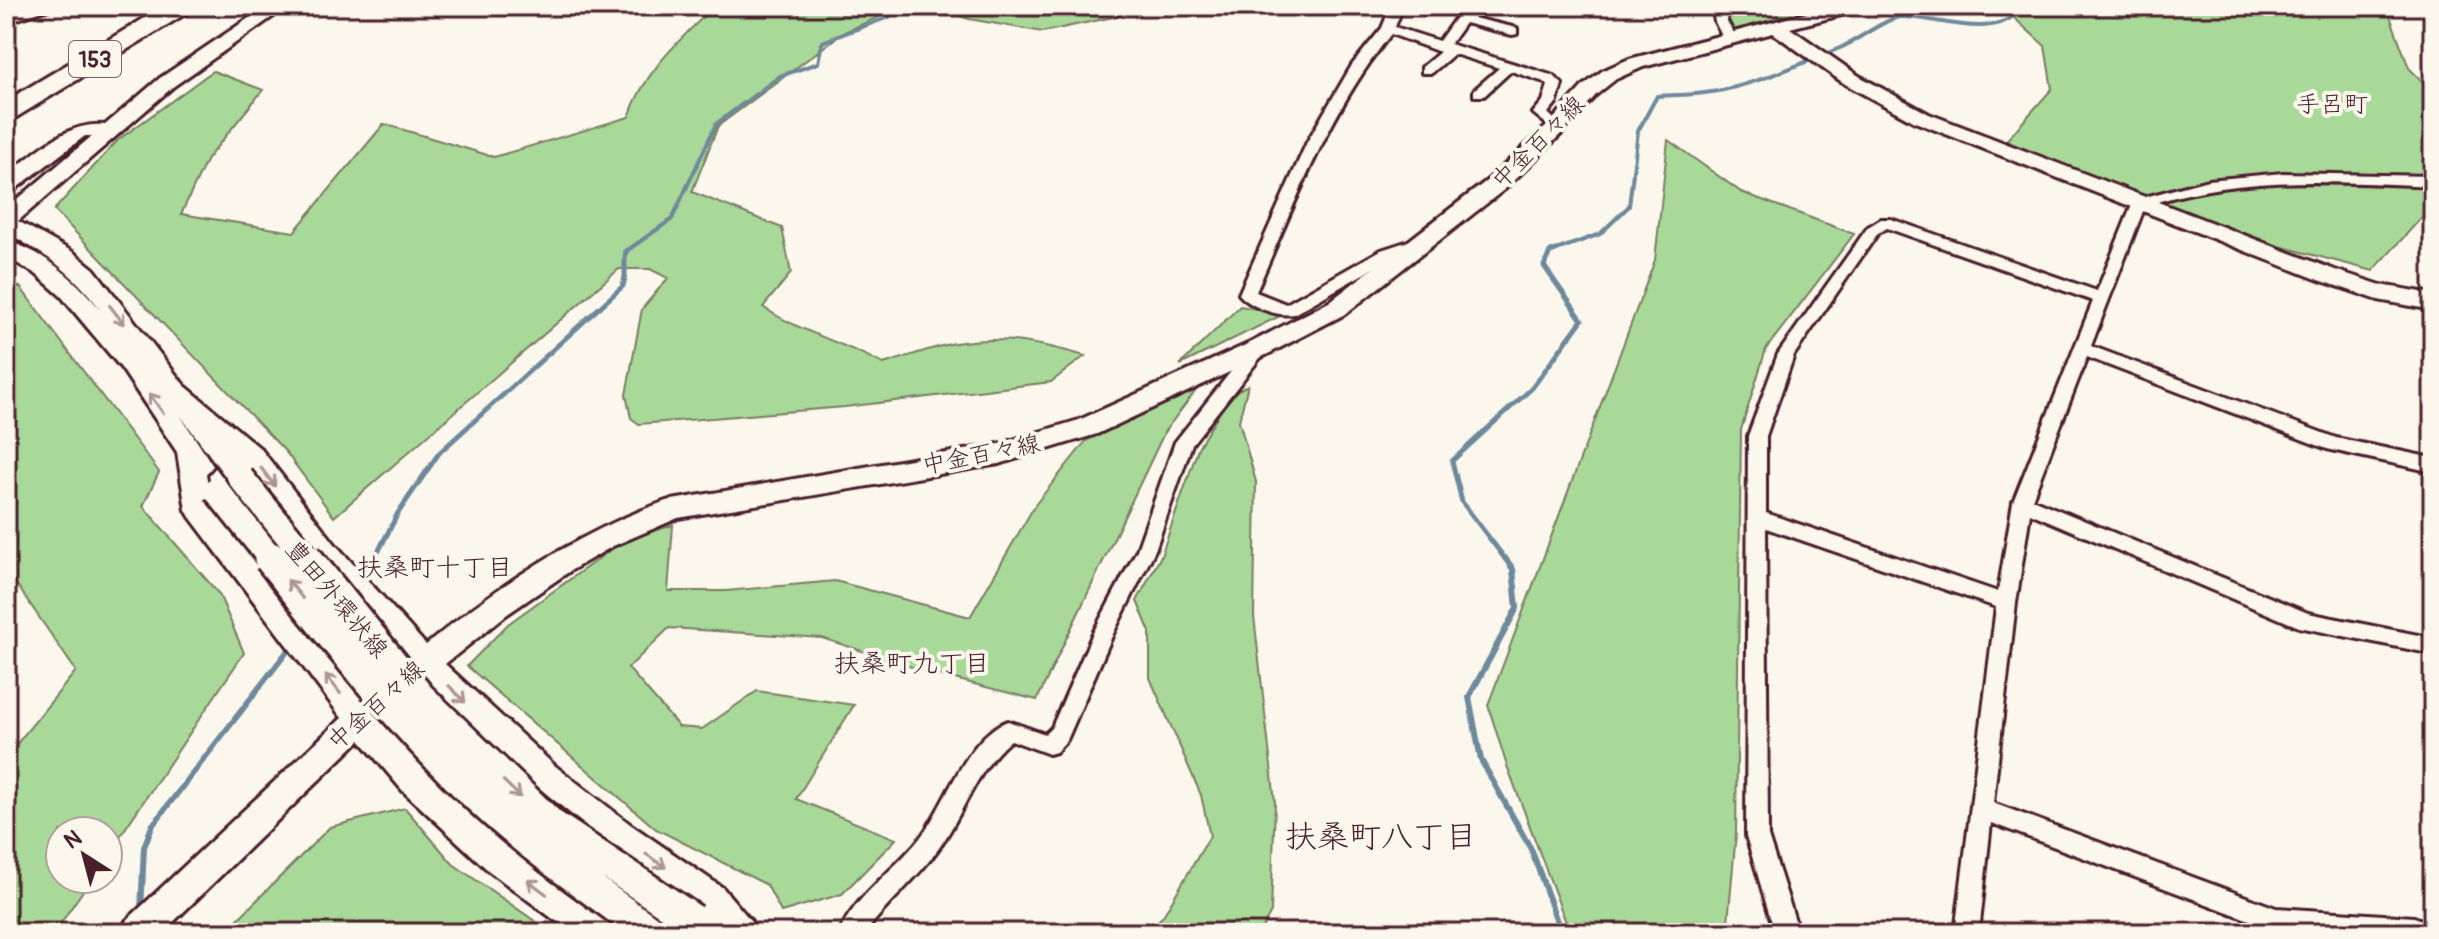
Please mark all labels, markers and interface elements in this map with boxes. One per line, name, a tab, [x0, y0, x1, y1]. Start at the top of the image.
road number: 153	[69, 41, 121, 77]
street label: 中金百々線	[1486, 90, 1591, 195]
district label: 手呂町	[2296, 90, 2368, 119]
one-way arrow	[108, 304, 126, 325]
one-way arrow	[147, 392, 164, 414]
street label: 中金百々線	[919, 429, 1043, 480]
one-way arrow	[260, 466, 277, 487]
street label: 豊田外環状線	[279, 535, 394, 664]
district label: 扶桑町十丁目	[357, 552, 513, 584]
one-way arrow	[286, 579, 304, 600]
district label: 扶桑町九丁目	[834, 648, 990, 680]
street label: 中金百々線	[322, 654, 431, 756]
one-way arrow	[325, 674, 342, 695]
one-way arrow	[447, 684, 466, 703]
one-way arrow	[502, 779, 522, 798]
north arrow	[44, 815, 124, 895]
district label: 扶桑町八丁目	[1285, 817, 1477, 857]
text: N	[59, 824, 87, 855]
one-way arrow	[644, 853, 667, 869]
one-way arrow	[526, 878, 548, 895]

